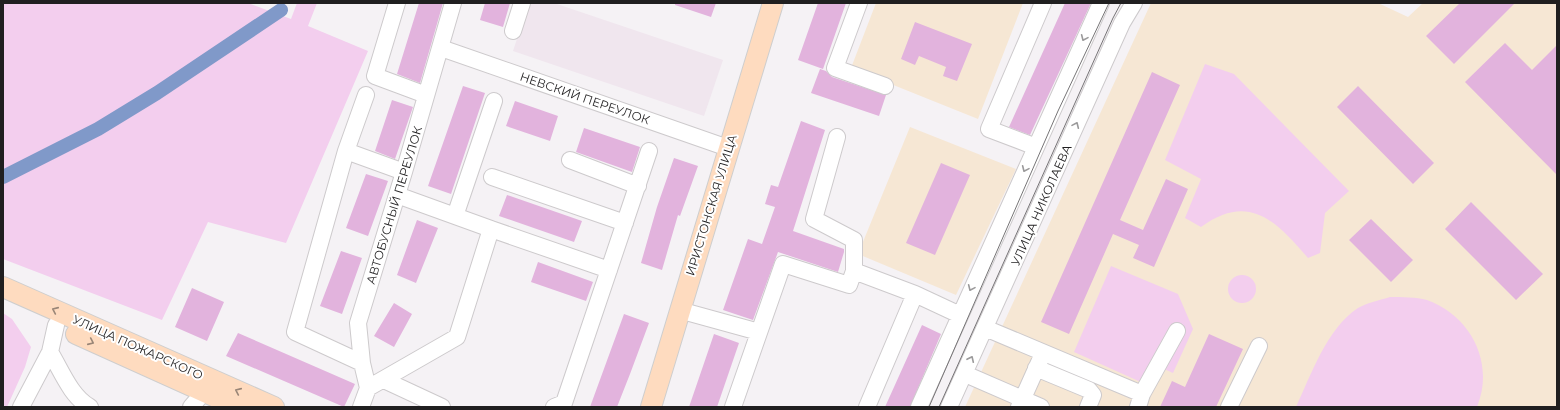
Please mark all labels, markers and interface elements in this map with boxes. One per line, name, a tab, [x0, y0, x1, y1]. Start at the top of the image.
one-way arrow	[1081, 34, 1089, 42]
street label: НЕВСКИЙ ПЕРЕУЛОК	[518, 69, 652, 127]
one-way arrow	[1072, 122, 1080, 129]
street label: АВТОБУСНЫЙ ПЕРЕУЛОК	[363, 124, 425, 286]
street label: ИРИСТОНСКАЯ УЛИЦА	[682, 133, 740, 277]
street label: УЛИЦА НИКОЛАЕВА	[1007, 142, 1075, 268]
one-way arrow	[1022, 165, 1030, 173]
one-way arrow	[968, 284, 976, 291]
one-way arrow	[52, 307, 59, 315]
street label: УЛИЦА ПОЖАРСКОГО	[71, 311, 205, 383]
one-way arrow	[88, 337, 95, 345]
one-way arrow	[966, 355, 974, 363]
one-way arrow	[235, 388, 243, 396]

